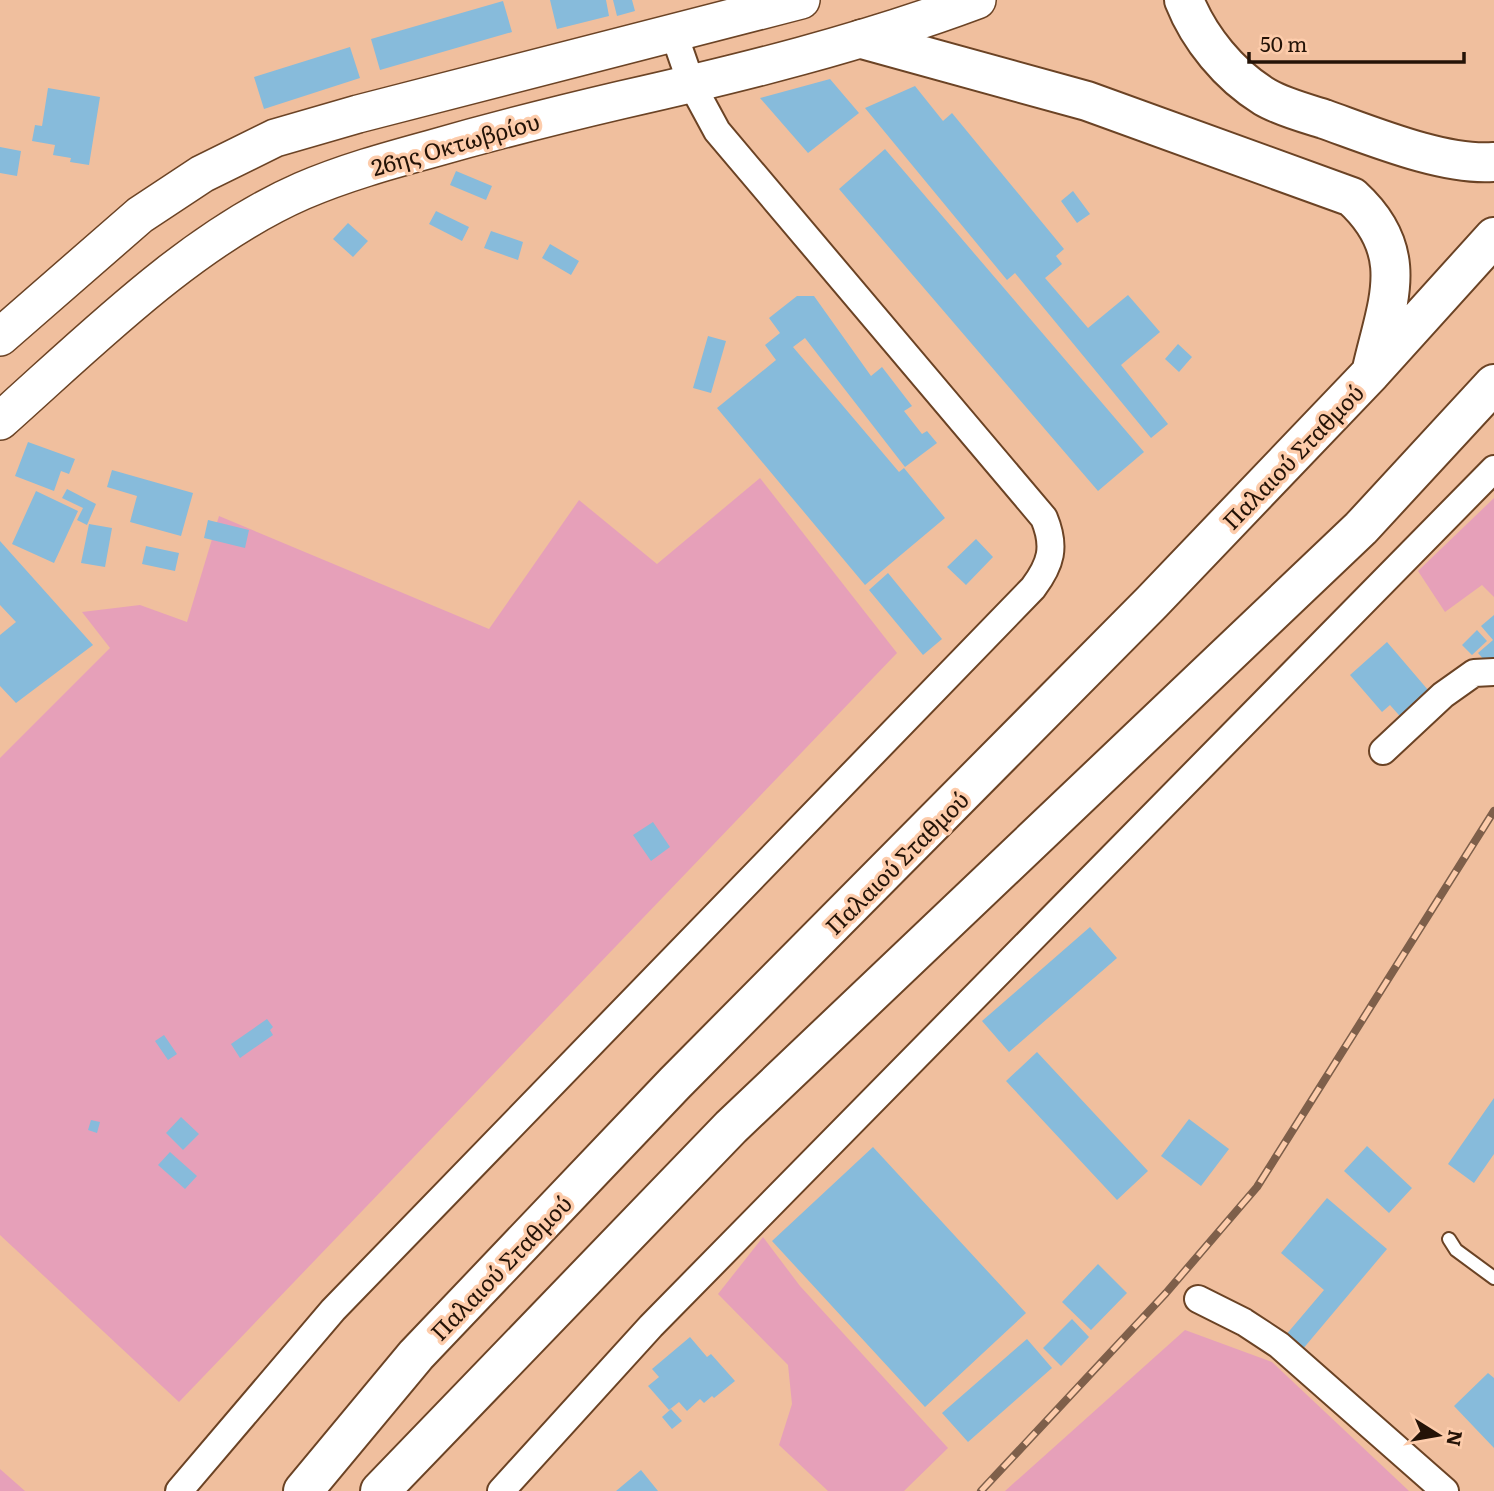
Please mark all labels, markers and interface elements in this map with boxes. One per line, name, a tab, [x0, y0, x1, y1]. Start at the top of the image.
scale bar	[1249, 21, 1464, 65]
text: 50 m	[1260, 27, 1307, 58]
street label: 26ης Οκτωβρίου	[367, 103, 543, 183]
street label: Παλαιού Σταθμού	[1213, 376, 1371, 536]
street label: Παλαιού Σταθμού	[817, 783, 975, 941]
street label: Παλαιού Σταθμού	[421, 1187, 579, 1347]
north arrow	[1403, 1400, 1473, 1470]
text: N	[1440, 1428, 1471, 1449]

